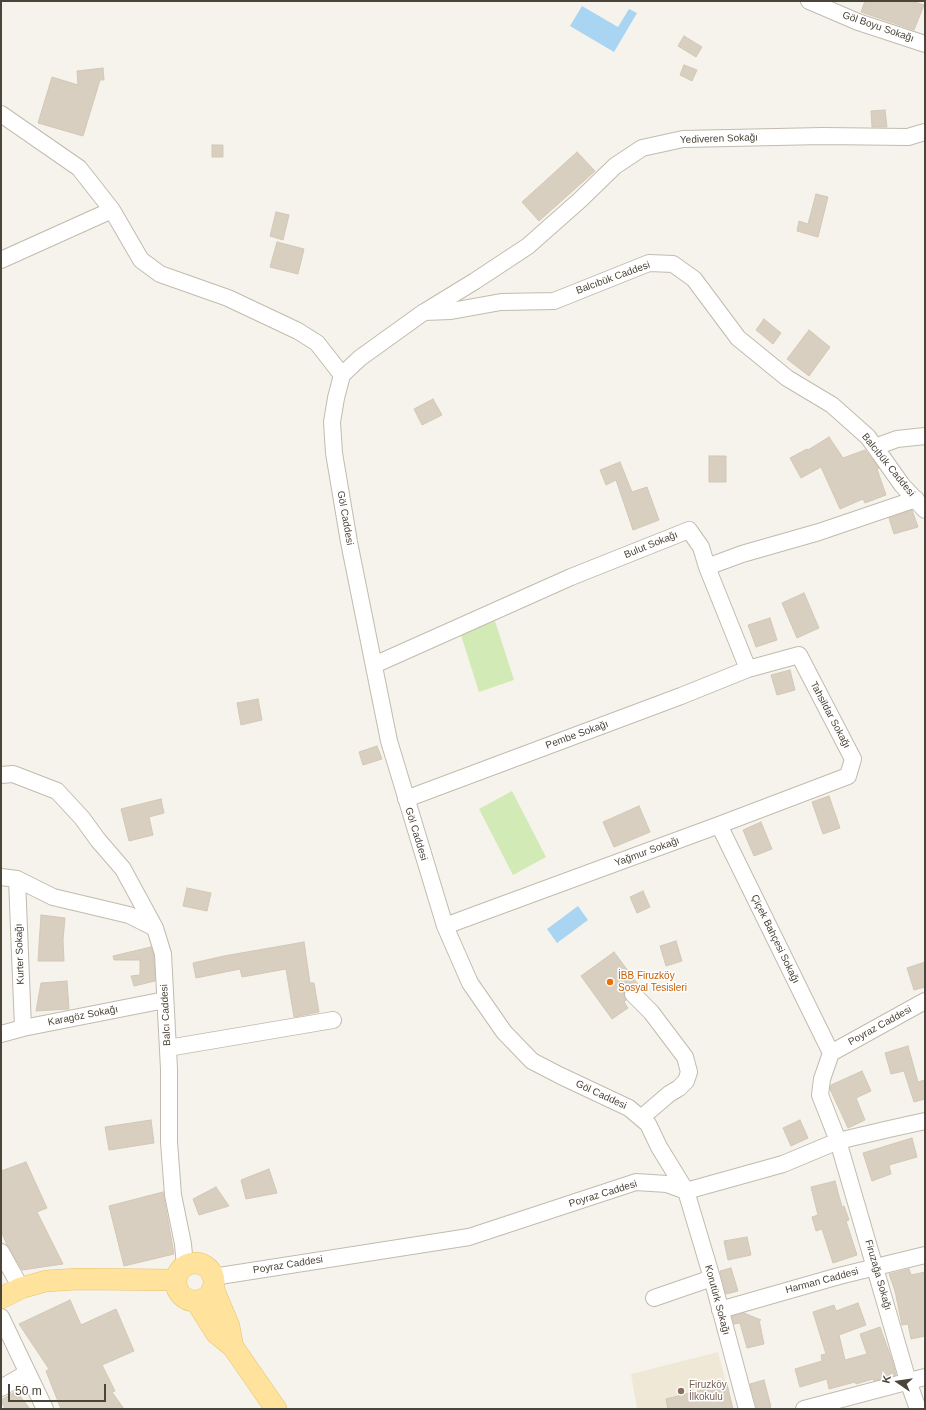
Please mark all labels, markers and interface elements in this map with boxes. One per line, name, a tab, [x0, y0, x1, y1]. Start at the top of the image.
street label: Göl Boyu Sokağı	[841, 9, 915, 45]
street label: Yediveren Sokağı	[680, 132, 758, 146]
street label: Balcıbük Caddesi	[574, 259, 652, 297]
street label: Balcıbük Caddesi	[859, 431, 917, 499]
street label: Göl Caddesi	[334, 490, 356, 546]
street label: Bulut Sokağı	[622, 529, 680, 561]
street label: Tahsildar Sokağı	[807, 680, 853, 750]
street label: Pembe Sokağı	[544, 718, 610, 752]
street label: Göl Caddesi	[402, 806, 430, 862]
street label: Yağmur Sokağı	[613, 835, 681, 869]
street label: Çiçek Bahçesi Sokağı	[748, 893, 802, 985]
street label: Kurter Sokağı	[13, 923, 27, 985]
place label: İBB Firuzköy Sosyal Tesisleri	[618, 970, 687, 994]
marker: İBB Firuzköy Sosyal Tesisleri	[605, 977, 615, 987]
street label: Balcı Caddesi	[158, 984, 174, 1046]
street label: Karagöz Sokağı	[47, 1003, 119, 1029]
street label: Poyraz Caddesi	[846, 1004, 914, 1048]
street label: Göl Caddesi	[574, 1078, 628, 1112]
street label: Poyraz Caddesi	[567, 1178, 639, 1210]
street label: Firuzağa Sokağı	[862, 1238, 894, 1312]
street label: Poyraz Caddesi	[252, 1254, 324, 1276]
street label: Korutürk Sokağı	[702, 1264, 732, 1336]
street label: Harman Caddesi	[784, 1265, 860, 1297]
north arrow	[878, 1362, 918, 1402]
text: K	[880, 1374, 893, 1385]
scale bar	[10, 1376, 108, 1402]
place label: Firuzköy İlkokulu	[689, 1379, 727, 1402]
text: 50 m	[15, 1384, 42, 1398]
marker: Firuzköy İlkokulu	[676, 1386, 686, 1396]

